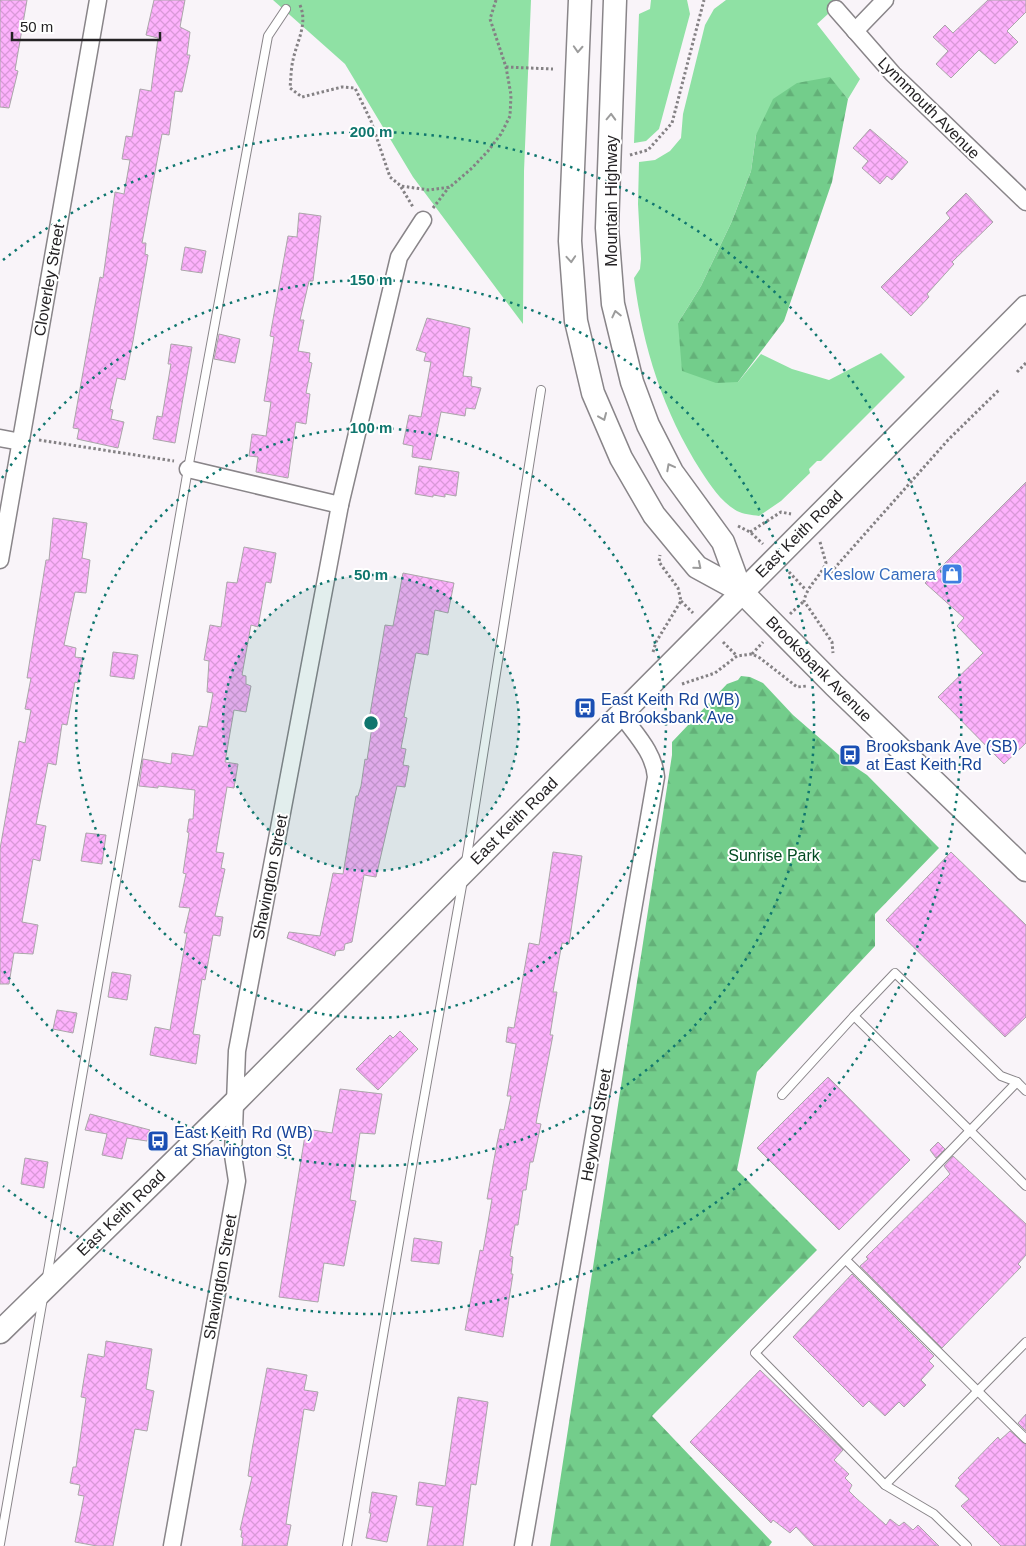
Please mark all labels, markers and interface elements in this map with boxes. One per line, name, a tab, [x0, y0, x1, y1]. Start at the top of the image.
scale bar	[12, 10, 160, 42]
text: 50 m	[20, 18, 53, 35]
one-way arrow	[573, 45, 584, 53]
street label: Lynnmouth Avenue	[875, 54, 983, 162]
one-way arrow	[605, 113, 616, 121]
text: 200 m	[350, 123, 392, 140]
street label: Mountain Highway	[603, 135, 620, 267]
street label: Cloverley Street	[31, 222, 67, 338]
one-way arrow	[566, 256, 577, 264]
text: 150 m	[350, 271, 392, 288]
one-way arrow	[611, 310, 621, 319]
one-way arrow	[598, 413, 608, 421]
text: 100 m	[350, 419, 392, 436]
one-way arrow	[666, 463, 676, 472]
street label: East Keith Road	[752, 487, 846, 581]
one-way arrow	[693, 560, 702, 569]
shop icon: Keslow Camera	[940, 562, 964, 586]
text: 50 m	[354, 566, 388, 583]
place label: Keslow Camera	[823, 566, 936, 583]
street label: Brooksbank Avenue	[763, 613, 875, 725]
place label: East Keith Rd (WB) at Brooksbank Ave	[601, 691, 740, 726]
bus stop icon: East Keith Rd (WB) at Brooksbank Ave	[573, 696, 597, 720]
centre of rings	[362, 714, 380, 732]
place label: Brooksbank Ave (SB) at East Keith Rd	[866, 738, 1018, 773]
bus stop icon: Brooksbank Ave (SB) at East Keith Rd	[838, 743, 862, 767]
street label: East Keith Road	[467, 774, 561, 868]
street label: Shavington Street	[250, 812, 291, 941]
park label: Sunrise Park	[728, 847, 821, 864]
street label: Heywood Street	[578, 1067, 614, 1183]
place label: East Keith Rd (WB) at Shavington St	[174, 1124, 313, 1159]
bus stop icon: East Keith Rd (WB) at Shavington St	[146, 1129, 170, 1153]
street label: East Keith Road	[74, 1167, 168, 1259]
street label: Shavington Street	[201, 1212, 240, 1341]

